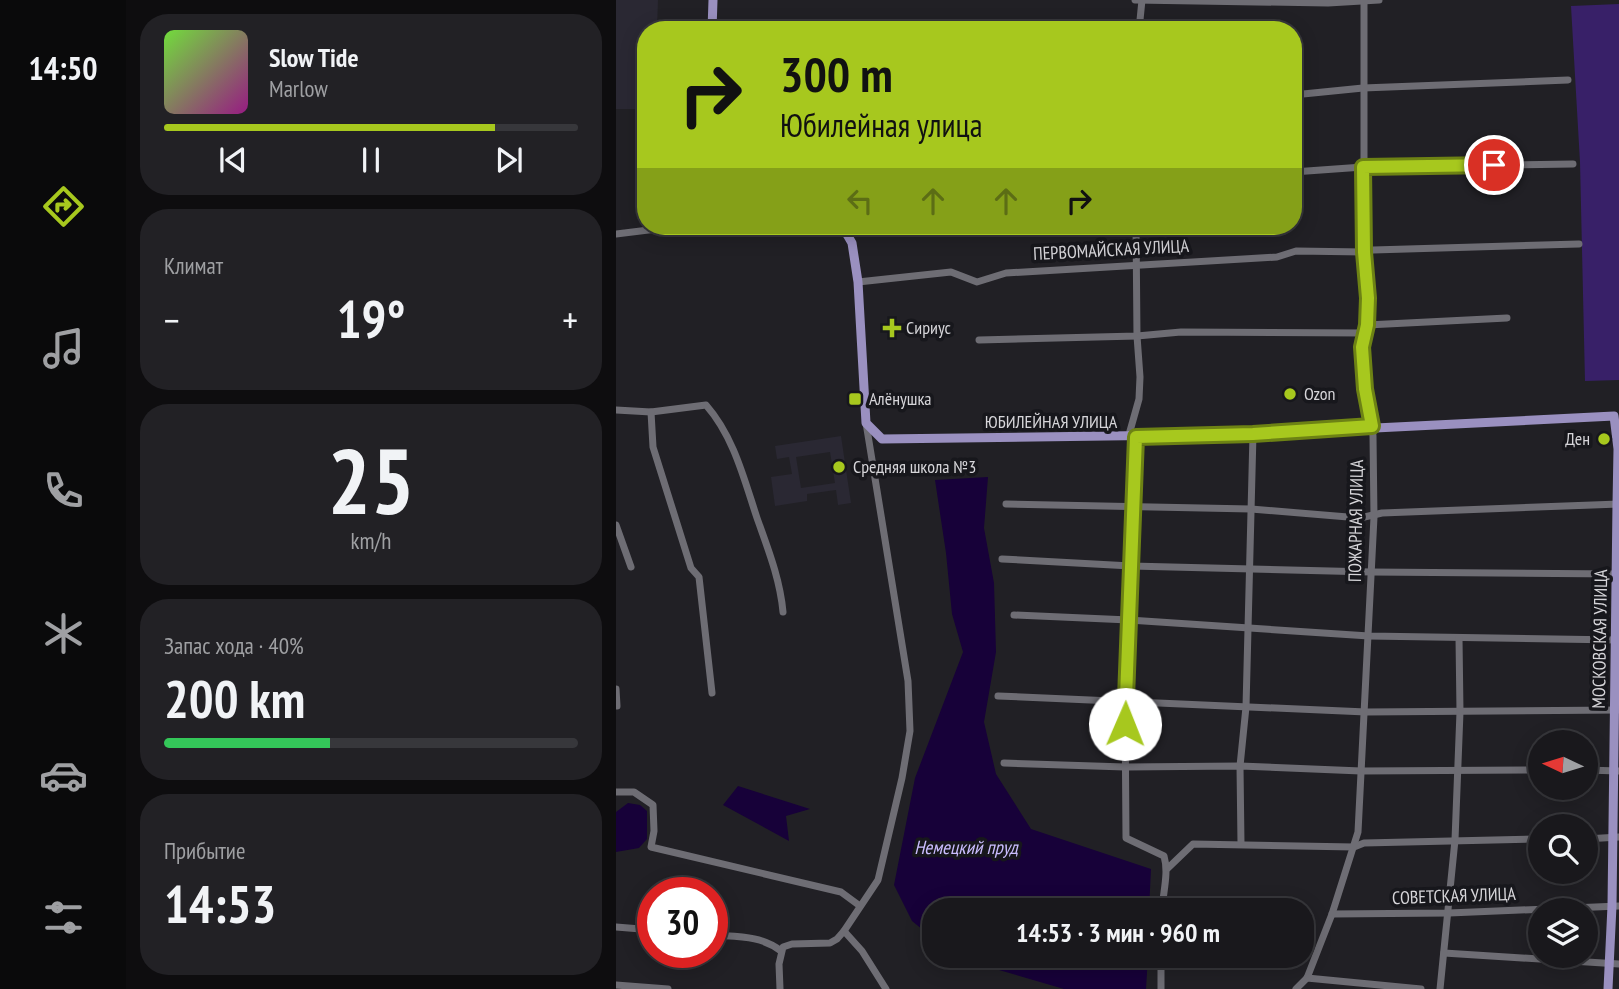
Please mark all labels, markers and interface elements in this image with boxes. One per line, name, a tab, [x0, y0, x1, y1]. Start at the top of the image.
text: Slow Tide	[269, 41, 359, 74]
text: 300 m	[780, 42, 893, 106]
text: 14:50	[28, 47, 98, 89]
icon: right	[665, 49, 756, 140]
text: Marlow	[269, 74, 328, 103]
text: Юбилейная улица	[780, 104, 983, 146]
pin	[1464, 135, 1524, 195]
icon: previous	[214, 141, 252, 179]
icon: pause	[352, 141, 390, 179]
icon: next	[490, 141, 528, 179]
icon: arrive	[1475, 146, 1513, 184]
icon: directions	[39, 182, 88, 231]
icon: left	[841, 182, 879, 220]
icon: ahead	[914, 182, 952, 220]
icon: ahead	[987, 182, 1025, 220]
icon: right	[1060, 182, 1098, 220]
street label: ПЕРВОМАЙСКАЯ УЛИЦА	[1033, 234, 1190, 265]
text: Климат	[164, 251, 223, 280]
text: 19°	[337, 285, 405, 352]
text: −	[164, 295, 180, 344]
text: +	[562, 295, 578, 344]
place label: Сириус	[906, 316, 952, 339]
marker: Сириус	[884, 320, 900, 336]
icon: music	[39, 324, 88, 373]
place label: Ozon	[1304, 382, 1336, 405]
marker: Ozon	[1282, 386, 1298, 402]
place label: Алёнушка	[869, 387, 932, 410]
marker: Алёнушка	[847, 391, 863, 407]
street label: ЮБИЛЕЙНАЯ УЛИЦА	[985, 410, 1118, 433]
text: 25	[328, 421, 415, 539]
place label: Ден	[1565, 427, 1590, 450]
marker: Ден	[1596, 431, 1612, 447]
place label: Средняя школа №3	[853, 455, 976, 478]
marker: Средняя школа №3	[831, 459, 847, 475]
street label: ПОЖАРНАЯ УЛИЦА	[1343, 459, 1368, 582]
icon: phone	[39, 466, 88, 515]
text: km/h	[351, 526, 391, 555]
street label: МОСКОВСКАЯ УЛИЦА	[1587, 569, 1612, 709]
icon: climate	[39, 609, 88, 658]
text: Запас хода · 40%	[164, 631, 304, 660]
text: 200 km	[164, 665, 305, 732]
position arrow	[1088, 687, 1162, 761]
north arrow	[1528, 730, 1598, 800]
map controls	[1528, 730, 1598, 968]
icon: car	[39, 751, 88, 800]
button: search	[1528, 814, 1598, 884]
water label: Немецкий пруд	[914, 835, 1020, 859]
text: Прибытие	[164, 836, 245, 865]
text: 14:53	[164, 870, 276, 937]
speed limit sign: 30	[637, 877, 728, 968]
street label: СОВЕТСКАЯ УЛИЦА	[1392, 882, 1517, 909]
icon: filters	[39, 893, 88, 942]
button: layers	[1528, 898, 1598, 968]
text: 14:53 · 3 мин · 960 m	[1016, 916, 1220, 949]

